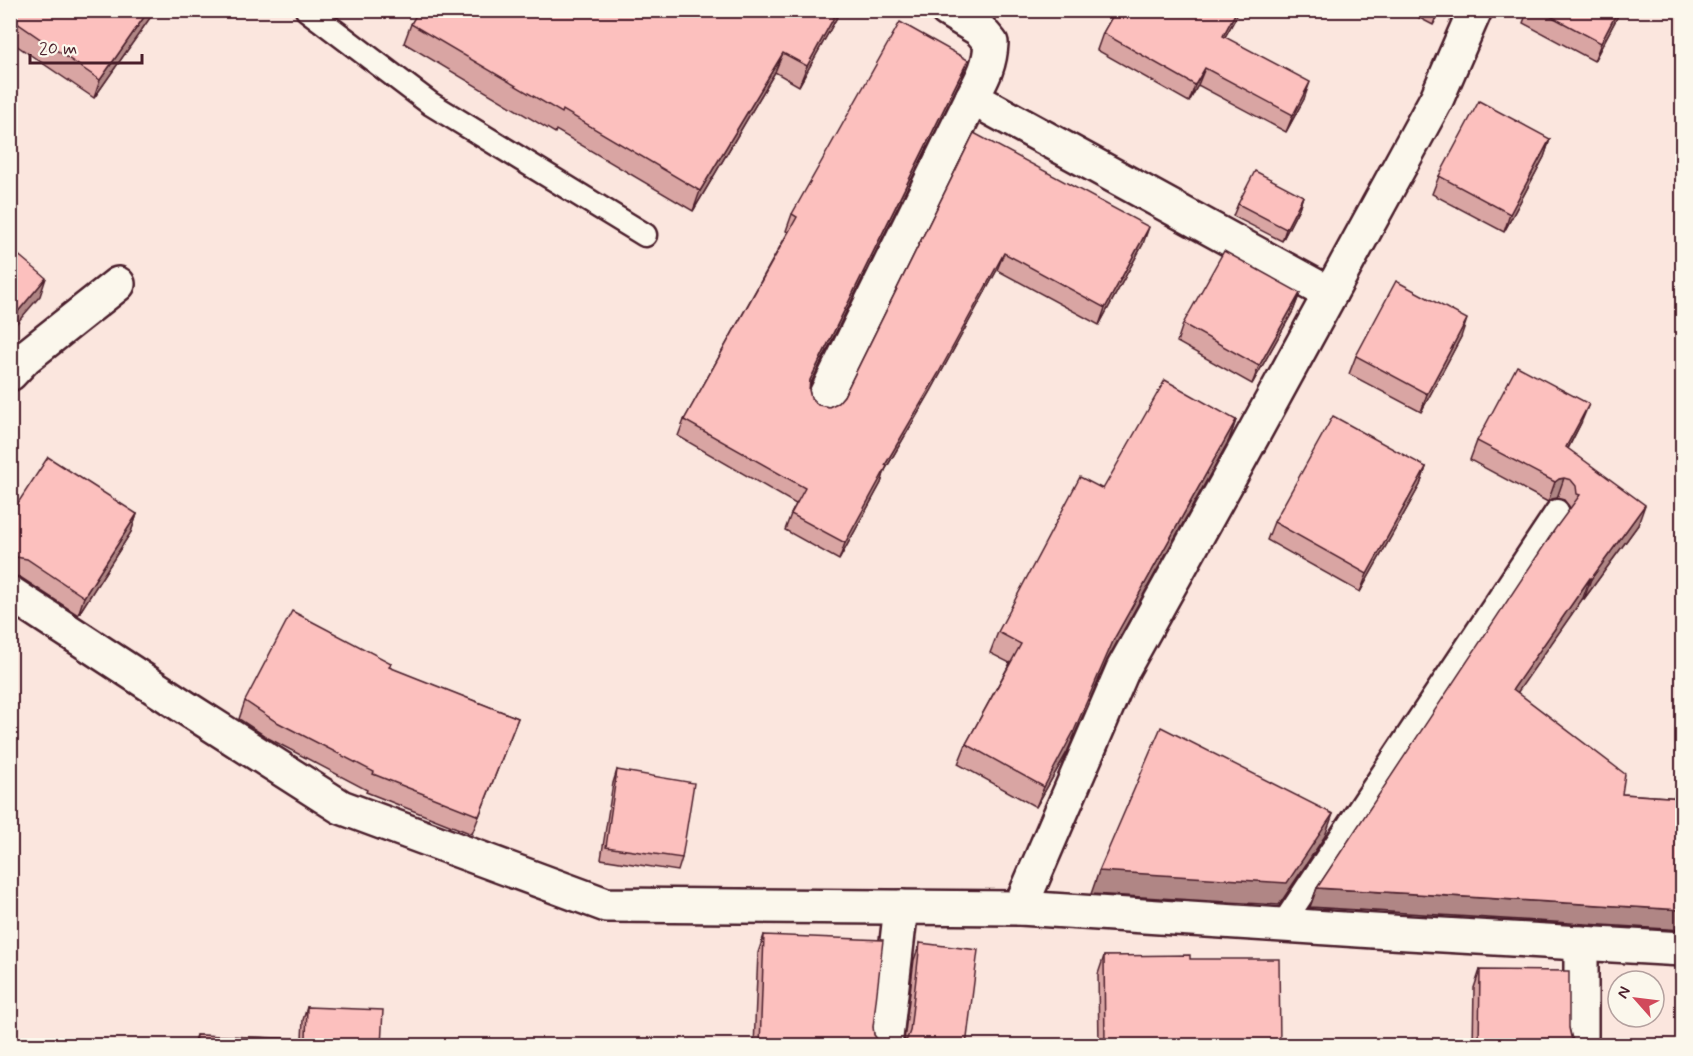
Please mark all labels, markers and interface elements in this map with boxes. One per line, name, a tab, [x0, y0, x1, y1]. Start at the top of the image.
scale bar	[30, 27, 142, 65]
text: 20 m	[39, 37, 77, 61]
north arrow	[1606, 969, 1666, 1029]
text: N	[1612, 983, 1636, 1002]

